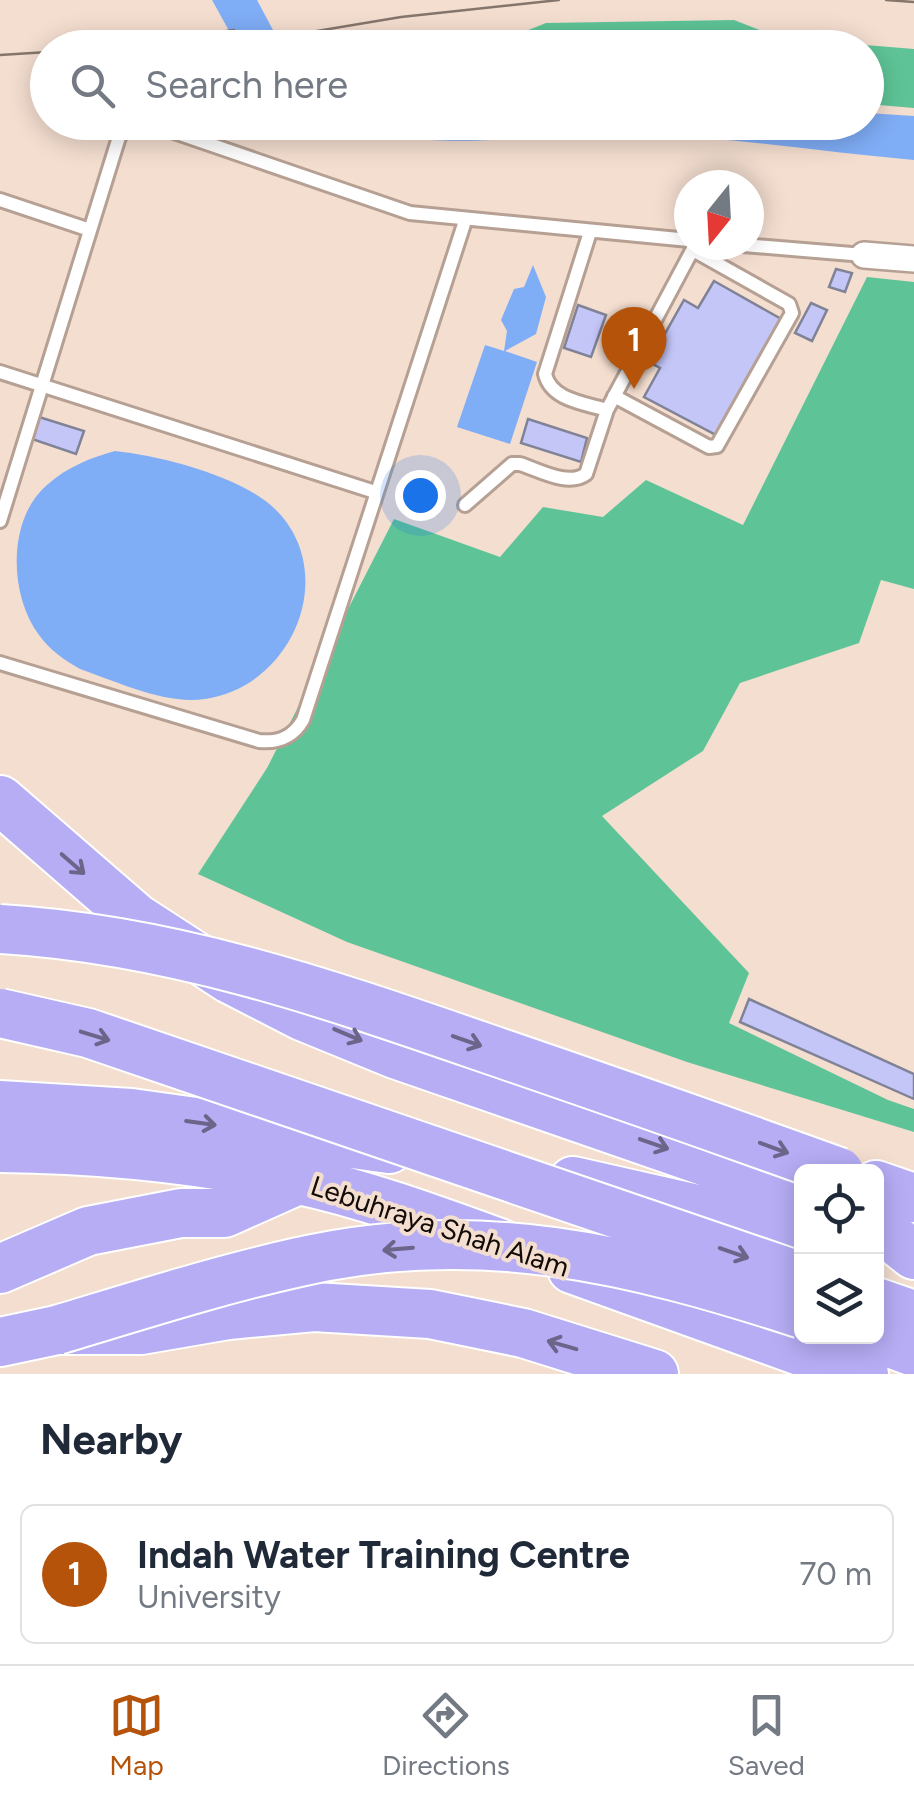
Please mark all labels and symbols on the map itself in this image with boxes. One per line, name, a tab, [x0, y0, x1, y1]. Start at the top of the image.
north arrow	[674, 170, 764, 260]
pin: 1	[602, 306, 666, 389]
your location	[395, 470, 446, 521]
one-way arrow	[60, 853, 86, 875]
one-way arrow	[332, 1027, 363, 1045]
one-way arrow	[78, 1028, 110, 1046]
one-way arrow	[451, 1034, 483, 1052]
one-way arrow	[185, 1114, 217, 1133]
one-way arrow	[637, 1137, 669, 1155]
one-way arrow	[758, 1140, 789, 1158]
street label: Lebuhraya Shah Alam	[307, 1168, 573, 1284]
one-way arrow	[382, 1239, 414, 1258]
one-way arrow	[717, 1245, 748, 1263]
one-way arrow	[546, 1334, 578, 1353]

